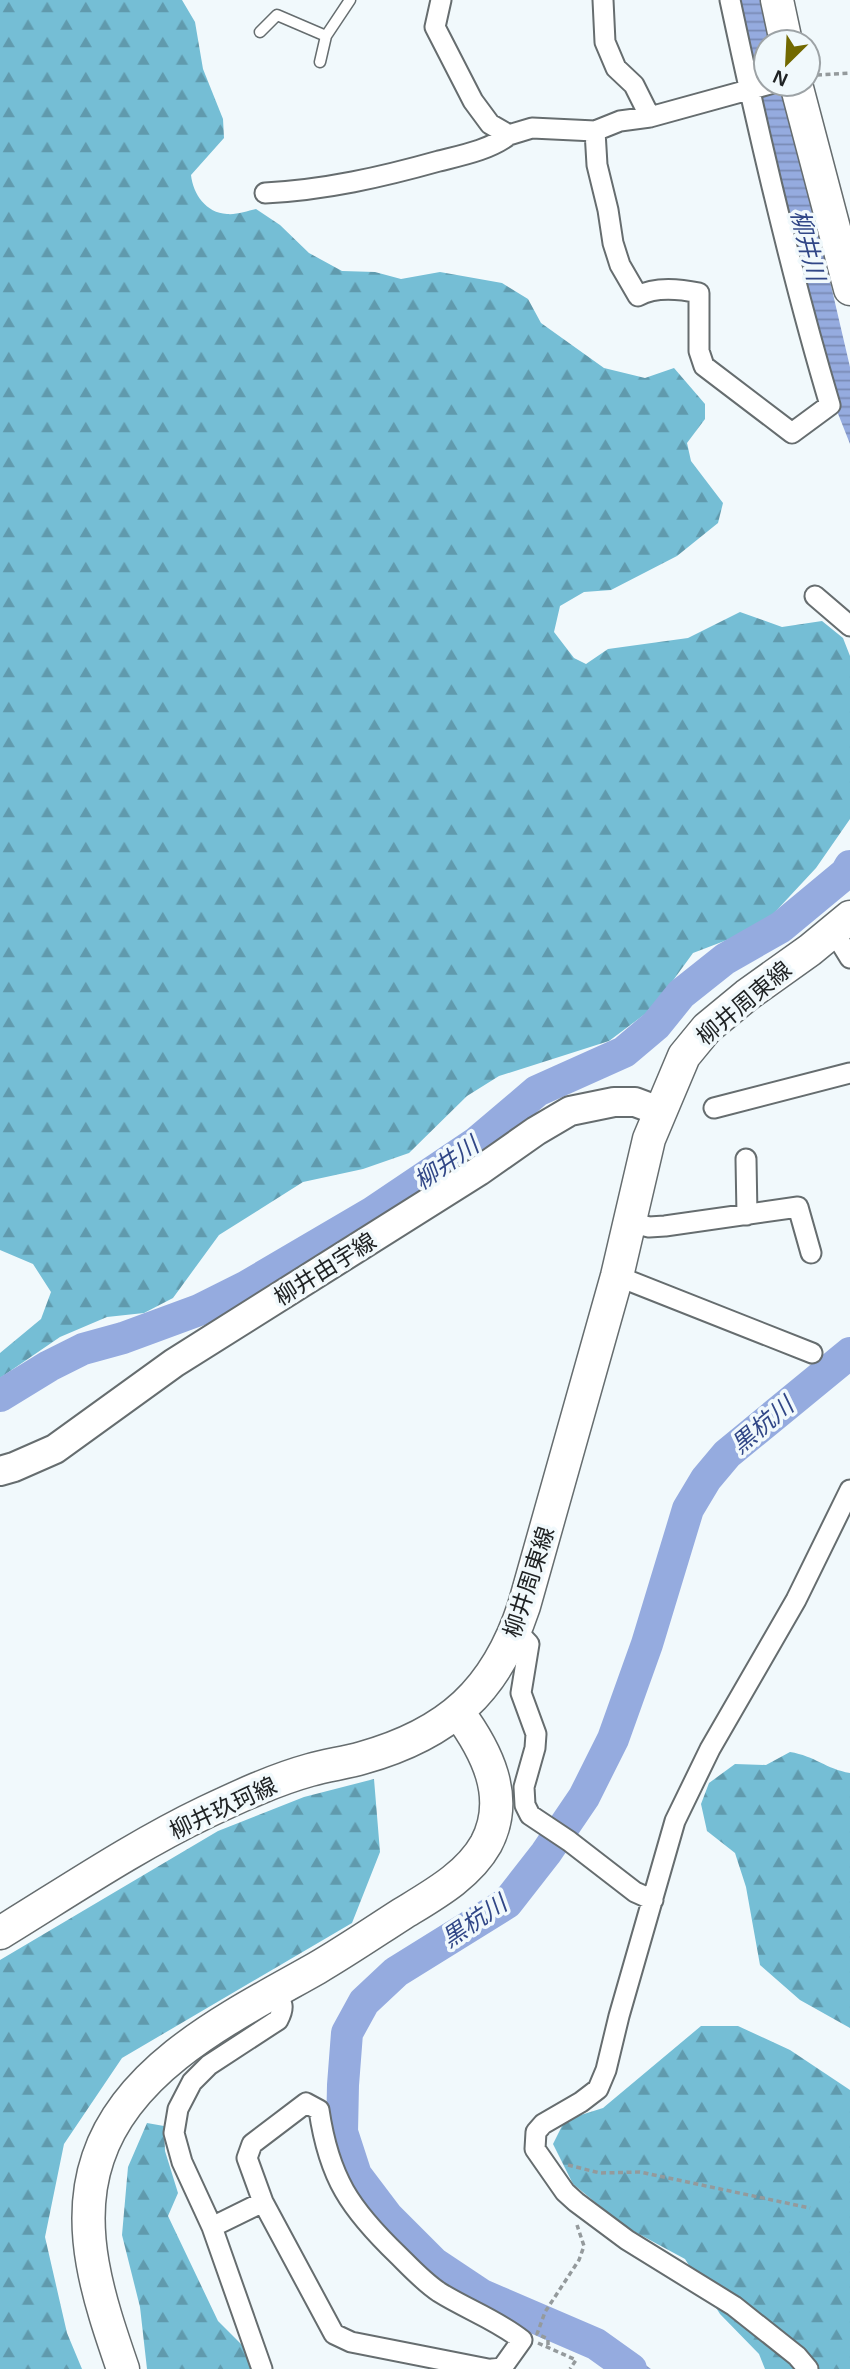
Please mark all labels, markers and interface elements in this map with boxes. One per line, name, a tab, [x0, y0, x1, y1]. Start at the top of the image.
north arrow	[752, 28, 822, 98]
text: N	[770, 66, 791, 90]
water label: 柳井川	[786, 207, 831, 286]
street label: 柳井周東線	[692, 956, 796, 1050]
water label: 柳井川	[409, 1130, 486, 1195]
street label: 柳井由宇線	[269, 1228, 381, 1310]
water label: 黒杭川	[726, 1390, 801, 1458]
street label: 柳井周東線	[499, 1523, 559, 1641]
street label: 柳井玖珂線	[165, 1772, 281, 1844]
water label: 黒杭川	[437, 1888, 514, 1952]

